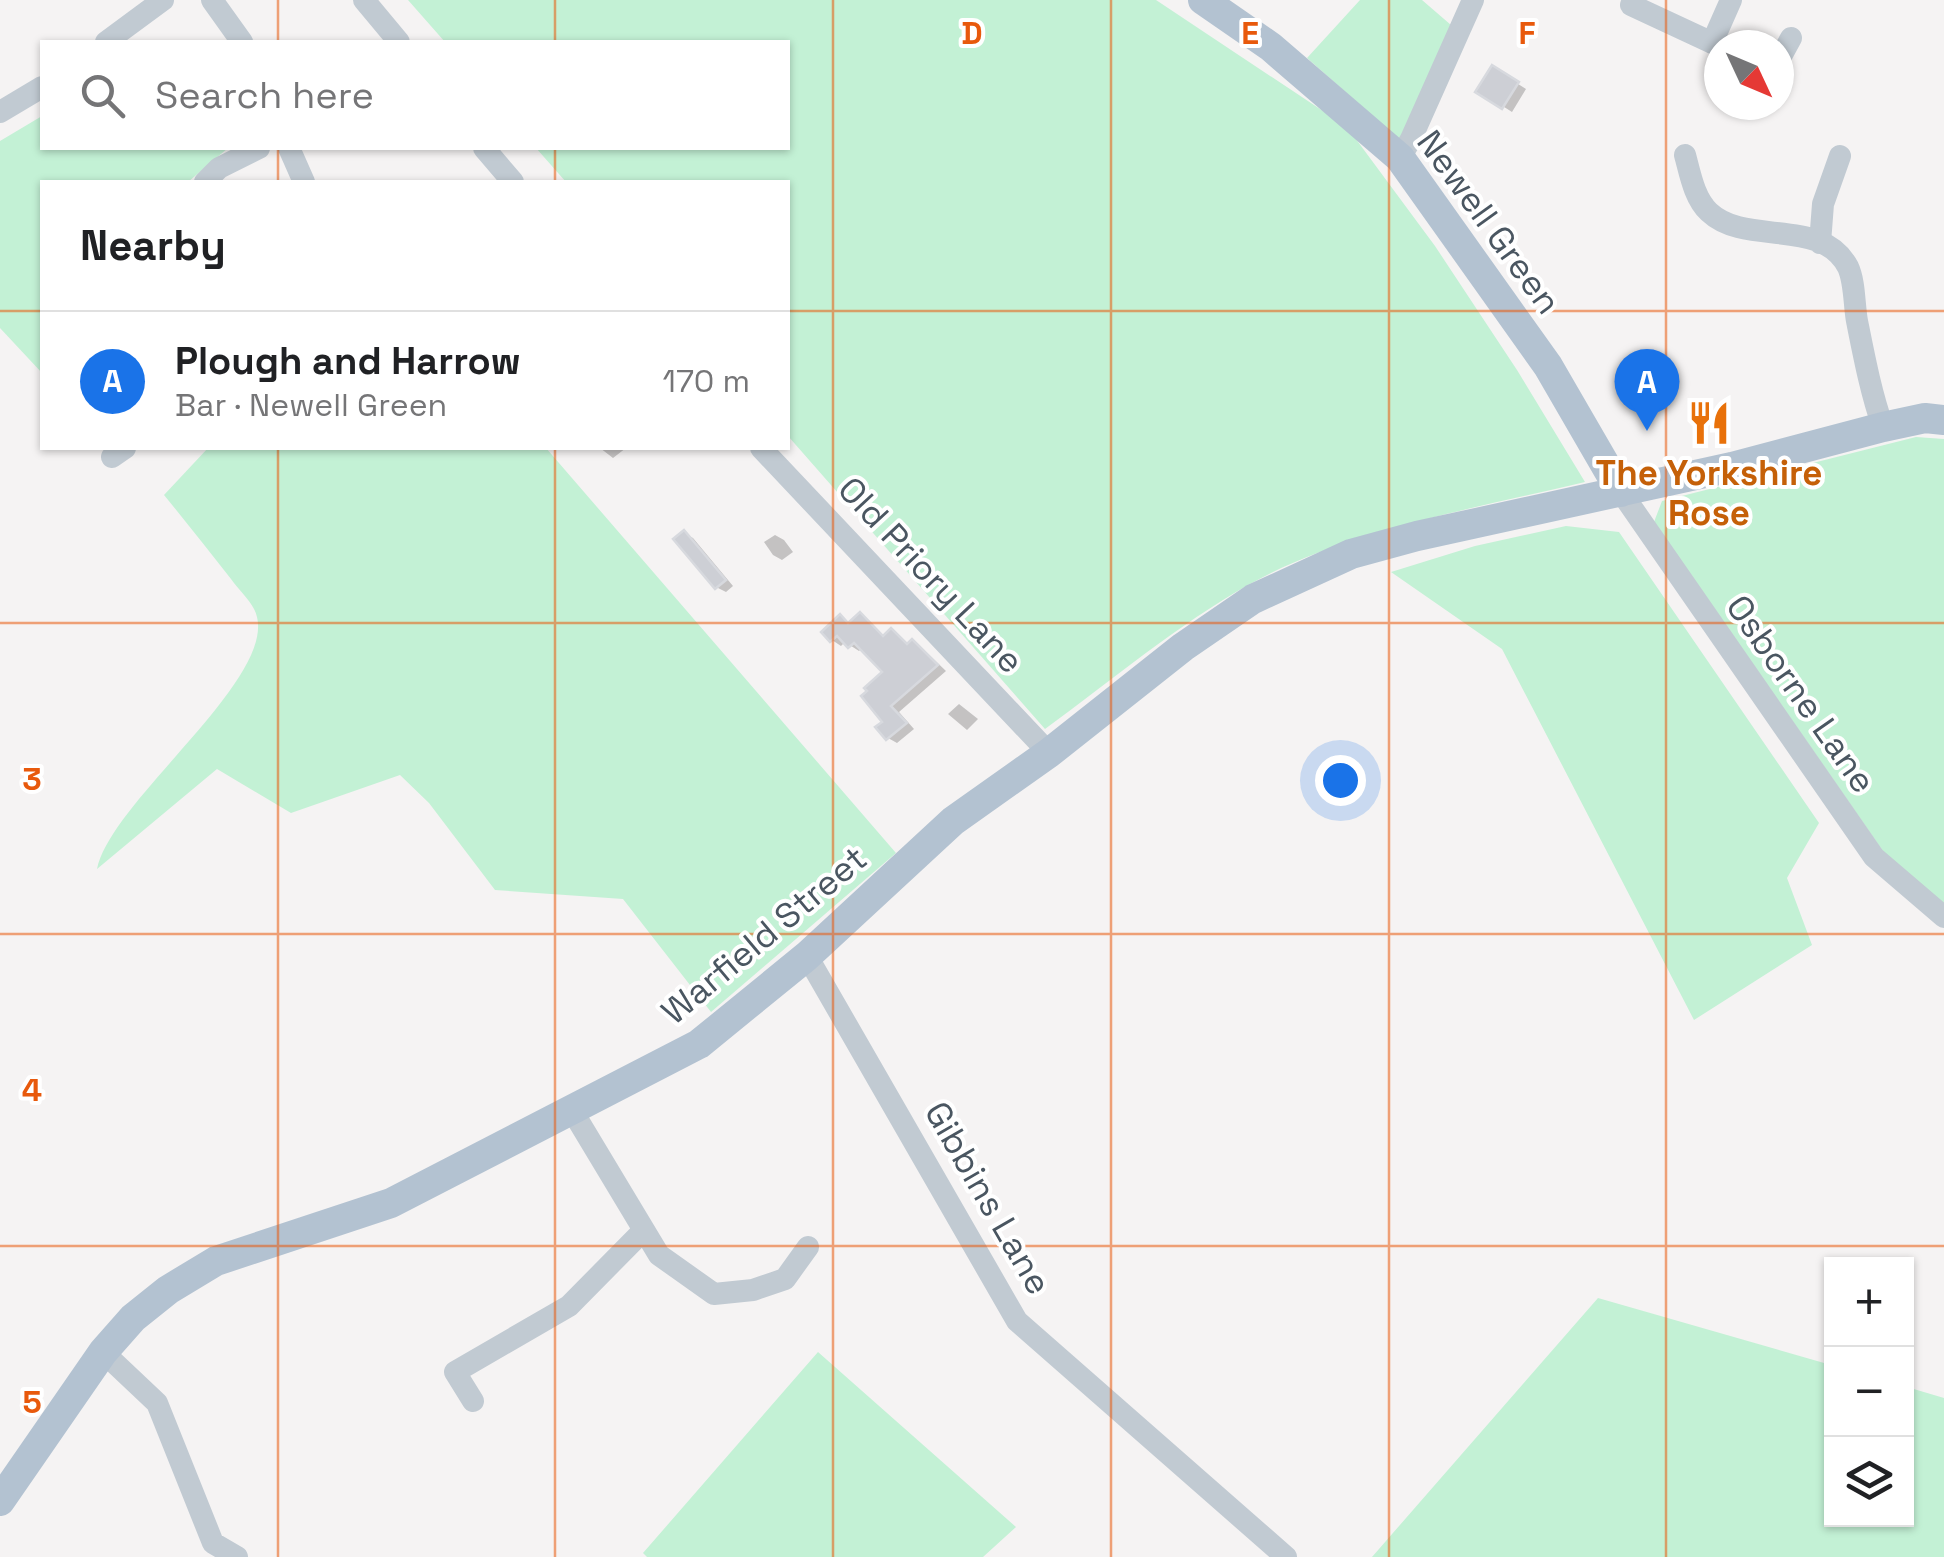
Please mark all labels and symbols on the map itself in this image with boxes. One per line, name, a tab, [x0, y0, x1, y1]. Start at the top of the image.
text: D	[961, 13, 983, 53]
text: E	[1241, 13, 1259, 53]
text: F	[1518, 13, 1536, 53]
north arrow	[1704, 30, 1794, 120]
street label: Newell Green	[1408, 121, 1570, 323]
pin: A	[1614, 348, 1680, 431]
restaurant icon: The Yorkshire Rose	[1685, 399, 1733, 447]
place label: The Yorkshire Rose	[1596, 451, 1822, 535]
street label: Old Priory Lane	[829, 467, 1033, 683]
street label: Osborne Lane	[1716, 586, 1886, 802]
your location	[1315, 755, 1366, 806]
text: 3	[22, 759, 42, 799]
street label: Warfield Street	[652, 836, 876, 1034]
text: 4	[22, 1070, 42, 1110]
street label: Gibbins Lane	[915, 1094, 1061, 1302]
text: 5	[22, 1382, 42, 1422]

